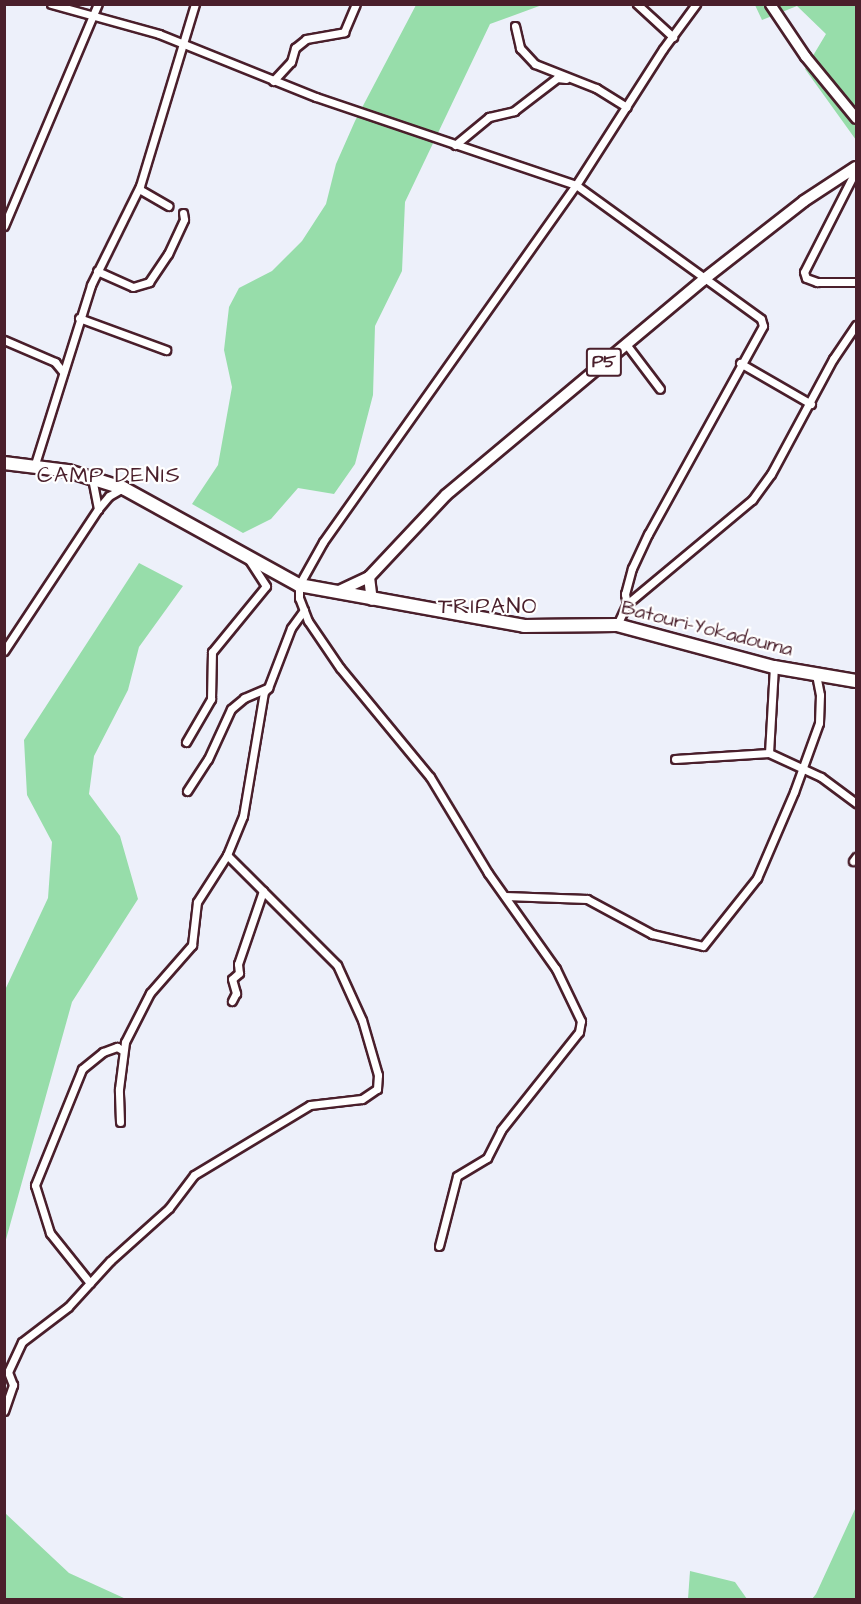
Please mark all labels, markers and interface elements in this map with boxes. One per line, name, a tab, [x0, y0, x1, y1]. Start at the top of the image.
road number: P5	[584, 347, 624, 377]
district label: CAMP DENIS	[37, 463, 181, 489]
district label: TRIPANO	[438, 594, 538, 620]
street label: Batouri-Yokadouma	[619, 596, 795, 662]

